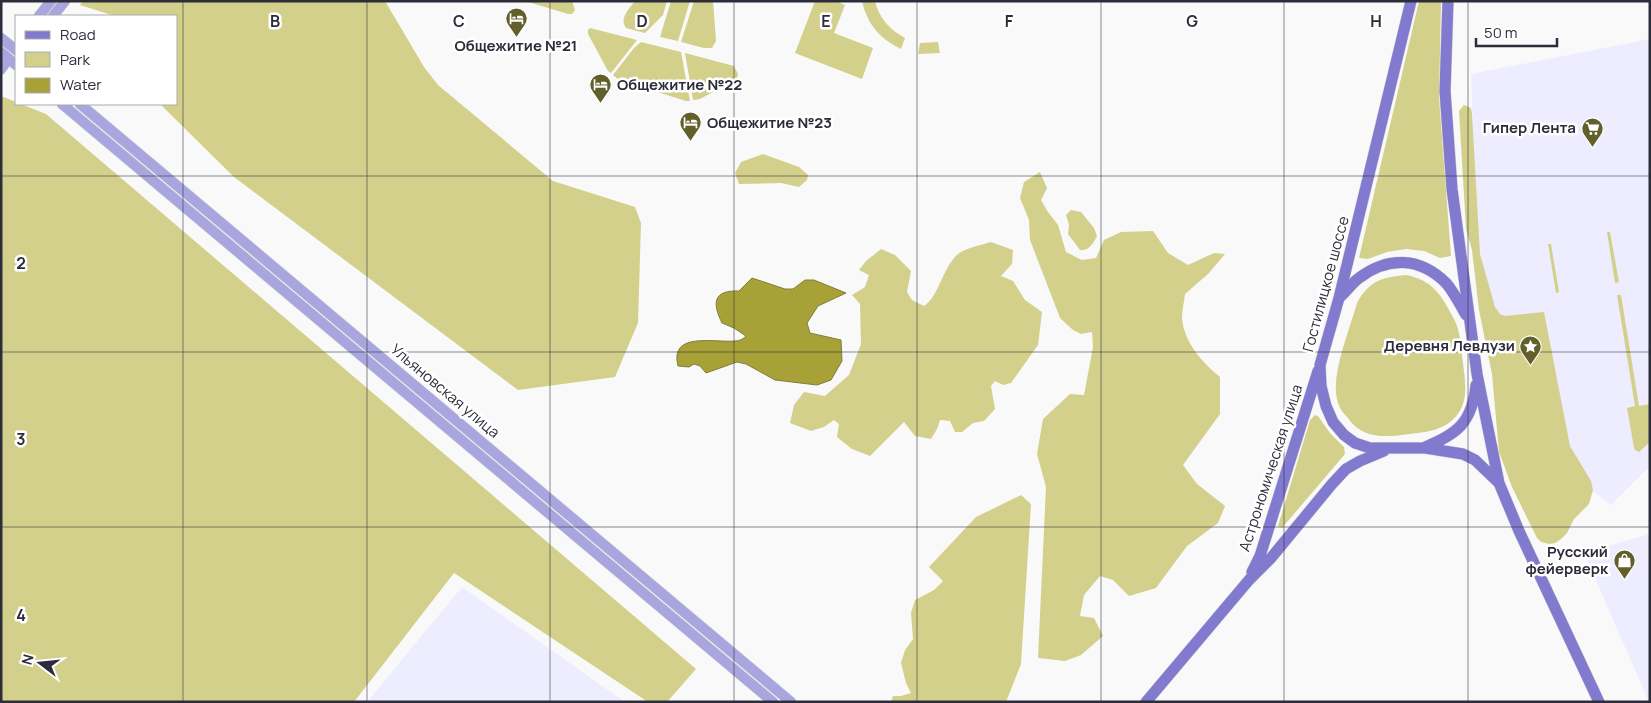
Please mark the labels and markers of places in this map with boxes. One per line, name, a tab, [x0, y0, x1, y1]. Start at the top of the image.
hotel icon: Общежитие №21	[504, 6, 528, 37]
place label: Общежитие №21	[455, 35, 577, 56]
hotel icon: Общежитие №22	[589, 73, 613, 104]
place label: Общежитие №22	[617, 74, 742, 95]
hotel icon: Общежитие №23	[679, 111, 703, 142]
place label: Общежитие №23	[707, 112, 832, 133]
supermarket icon: Гипер Лента	[1580, 116, 1604, 147]
place label: Гипер Лента	[1483, 117, 1576, 138]
place icon: Деревня Левдузи	[1519, 334, 1543, 365]
place label: Деревня Левдузи	[1384, 335, 1515, 356]
place label: Русский фейерверк	[1526, 541, 1609, 579]
shop icon: Русский фейерверк	[1612, 549, 1636, 580]

